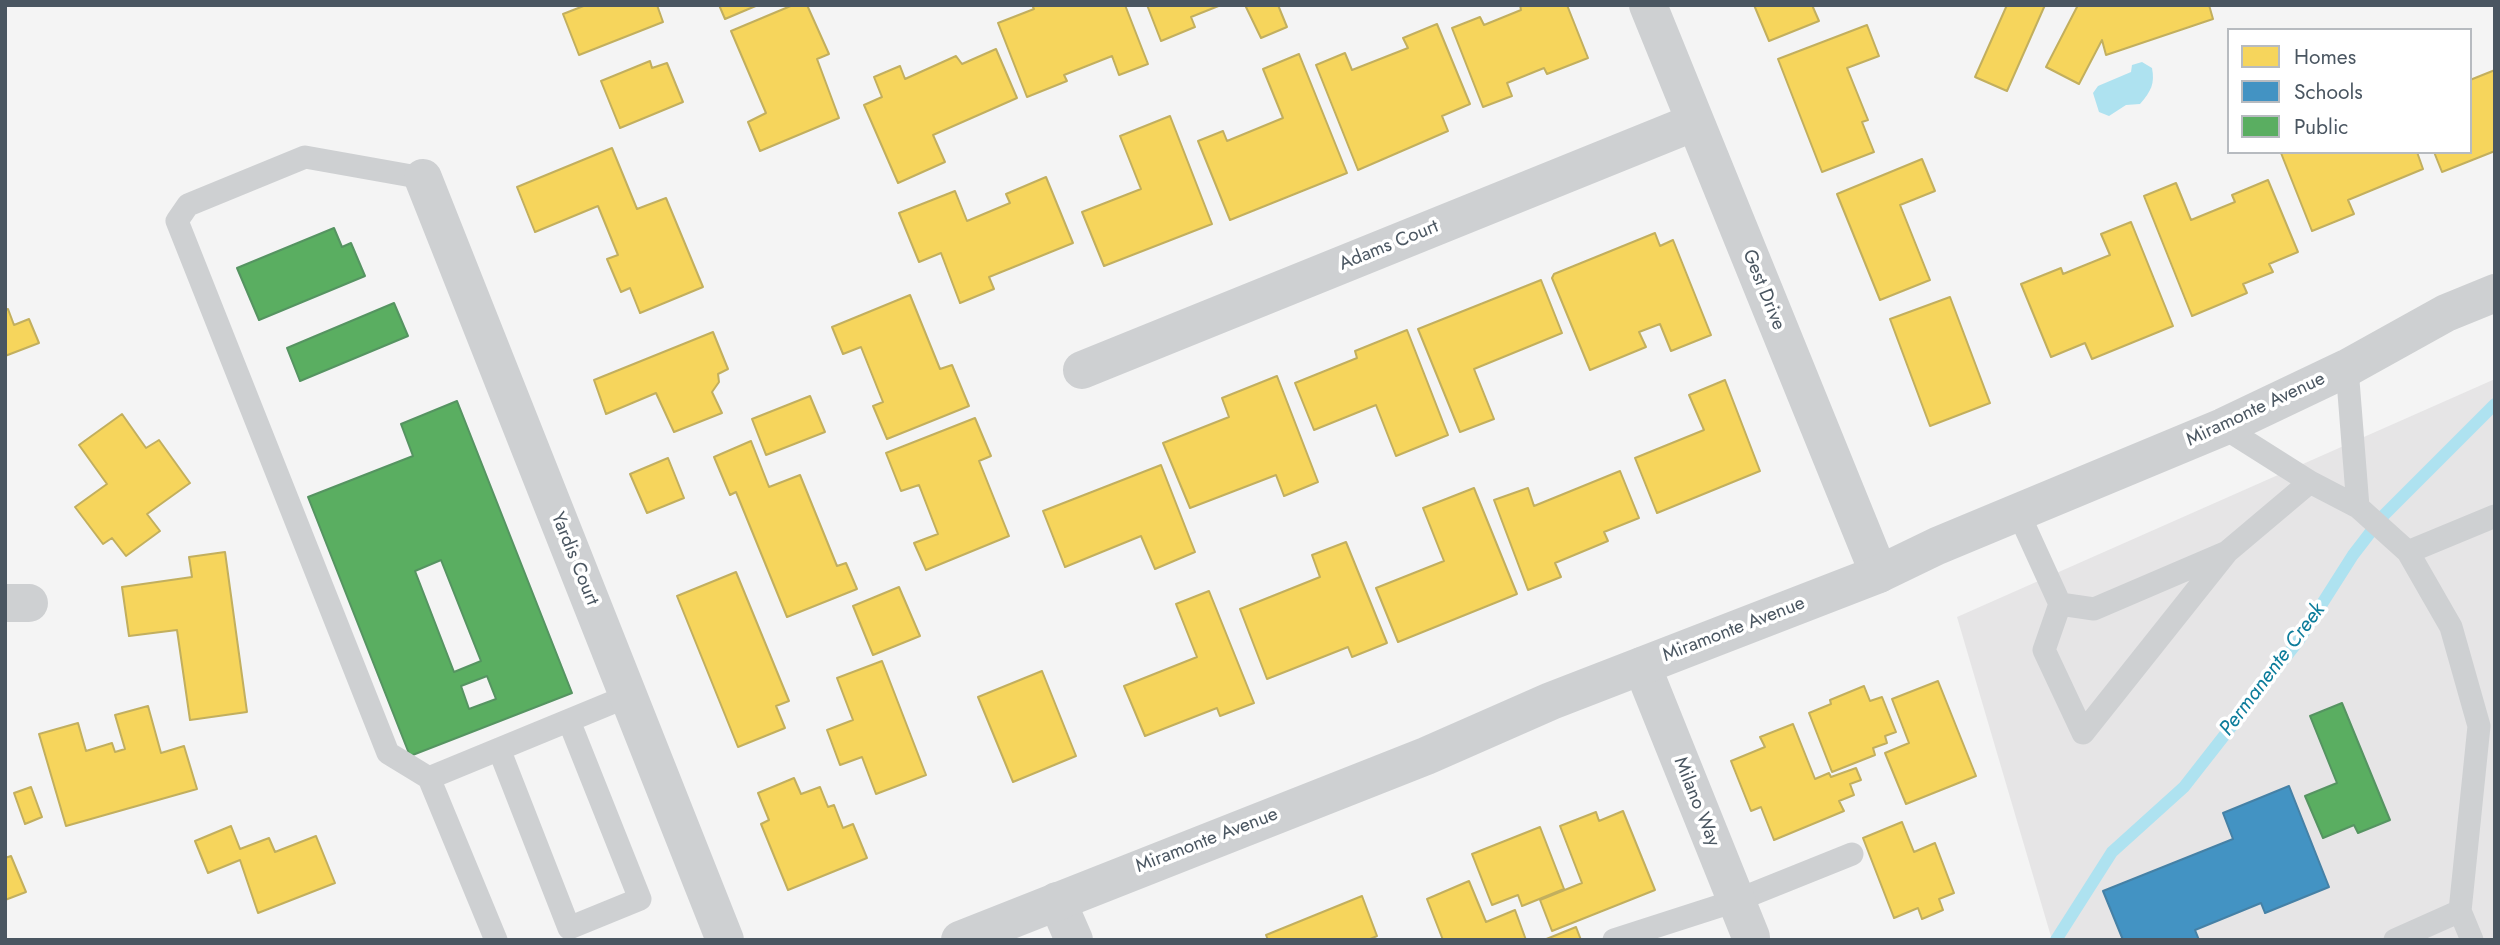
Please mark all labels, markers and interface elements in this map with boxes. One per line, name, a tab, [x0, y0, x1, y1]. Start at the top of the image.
legend	[2227, 28, 2472, 154]
text: Homes	[2294, 42, 2356, 72]
text: Schools	[2294, 77, 2363, 107]
text: Public	[2294, 112, 2348, 142]
street label: Adams Court	[1336, 216, 1442, 276]
street label: Gest Drive	[1737, 246, 1789, 334]
street label: Miramonte Avenue	[2183, 368, 2329, 452]
street label: Yardis Court	[545, 509, 603, 609]
street label: Miramonte Avenue	[1660, 592, 1808, 668]
water label: Permanente Creek	[2215, 599, 2331, 741]
street label: Milano Way	[1668, 754, 1724, 850]
street label: Miramonte Avenue	[1133, 803, 1281, 879]

